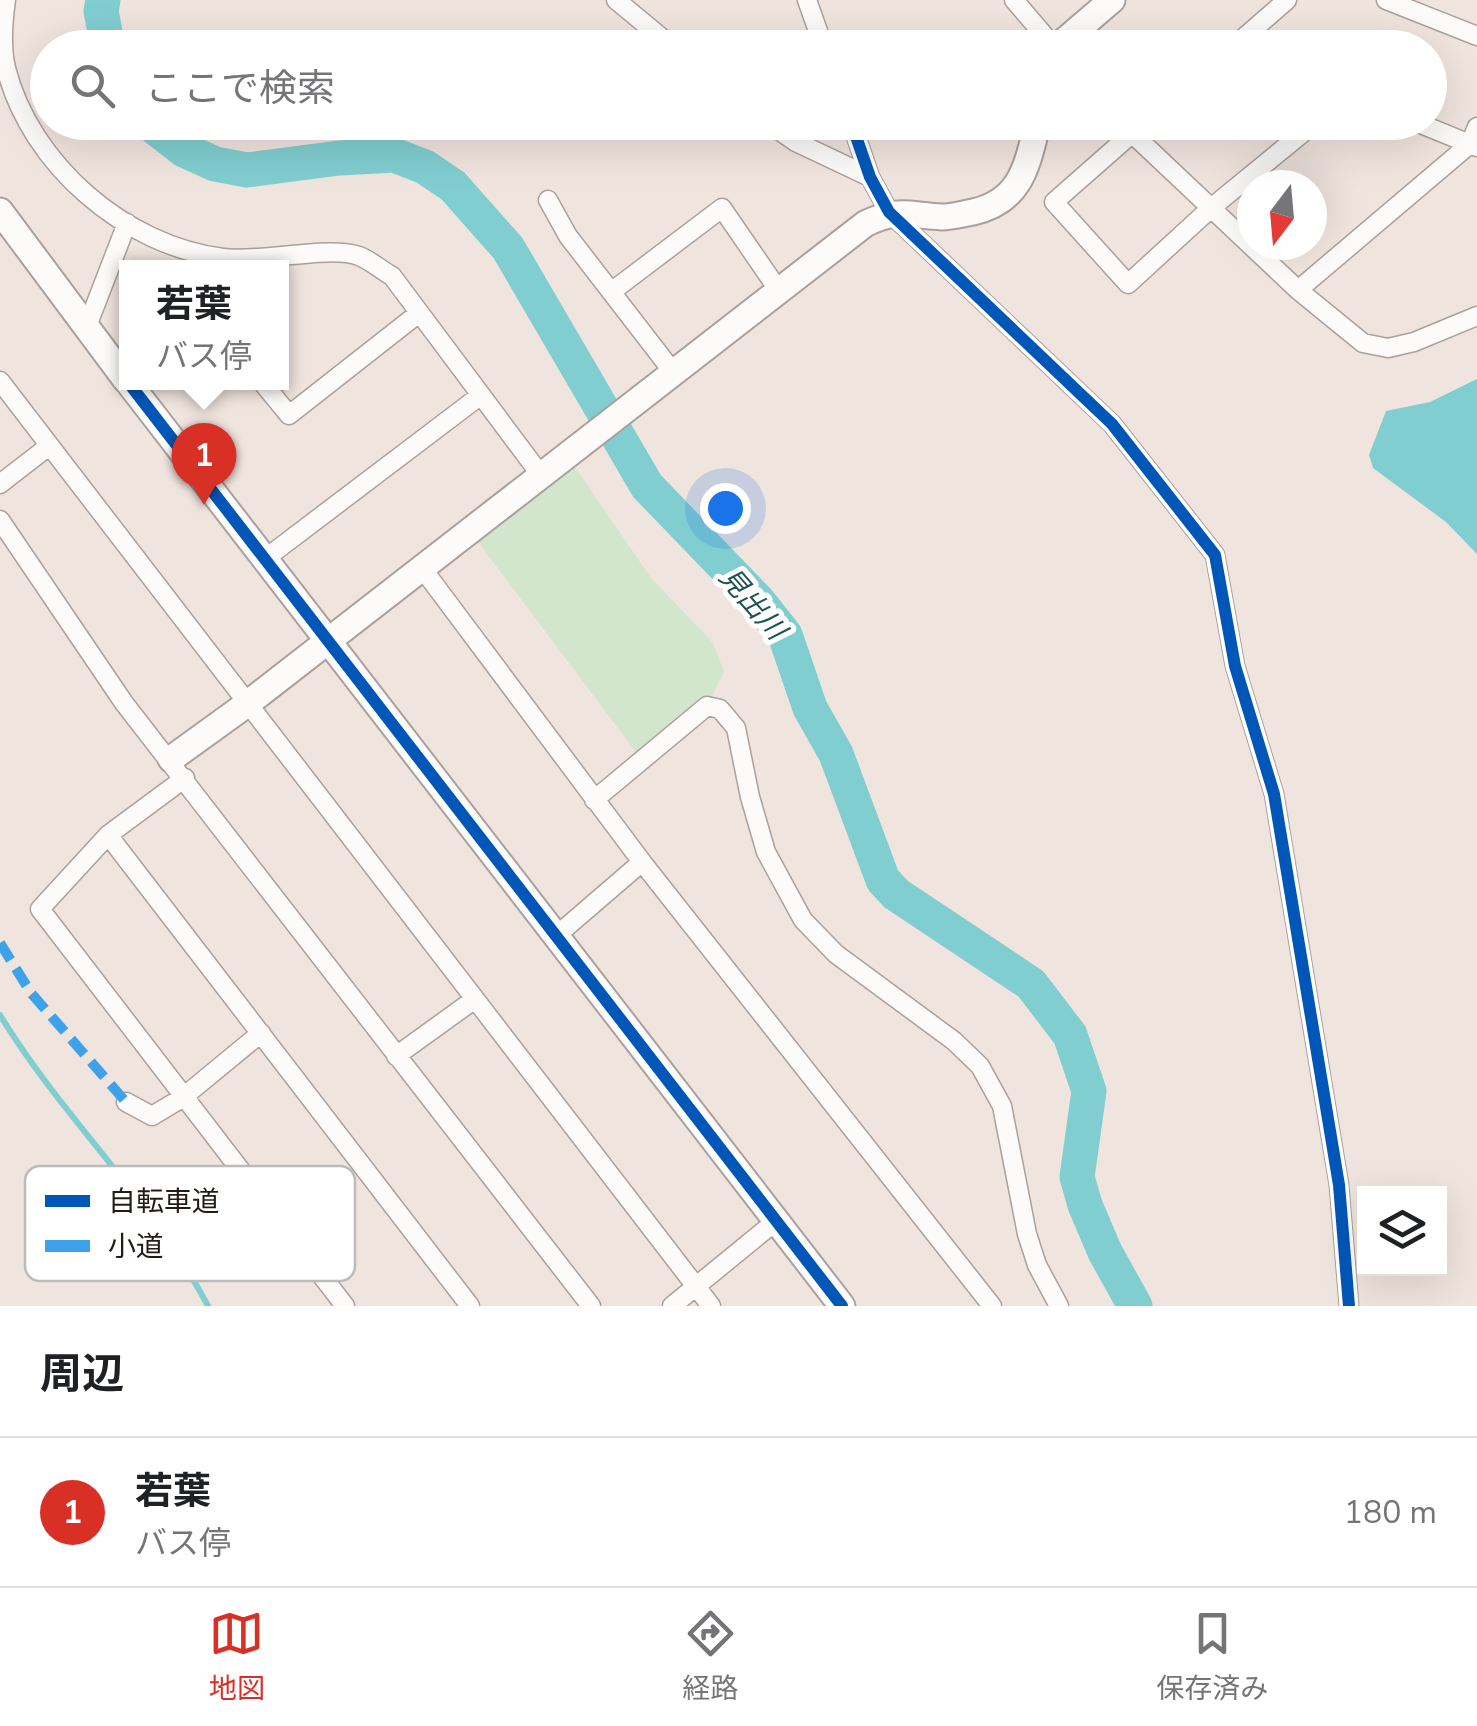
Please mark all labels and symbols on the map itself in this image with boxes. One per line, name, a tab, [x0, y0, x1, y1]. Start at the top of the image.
north arrow	[1237, 170, 1327, 260]
pin: 1	[172, 422, 236, 505]
your location	[700, 483, 751, 534]
water label: 見出川	[710, 559, 796, 650]
legend	[25, 1166, 355, 1281]
text: 自転車道	[108, 1183, 220, 1221]
text: 小道	[108, 1228, 164, 1266]

